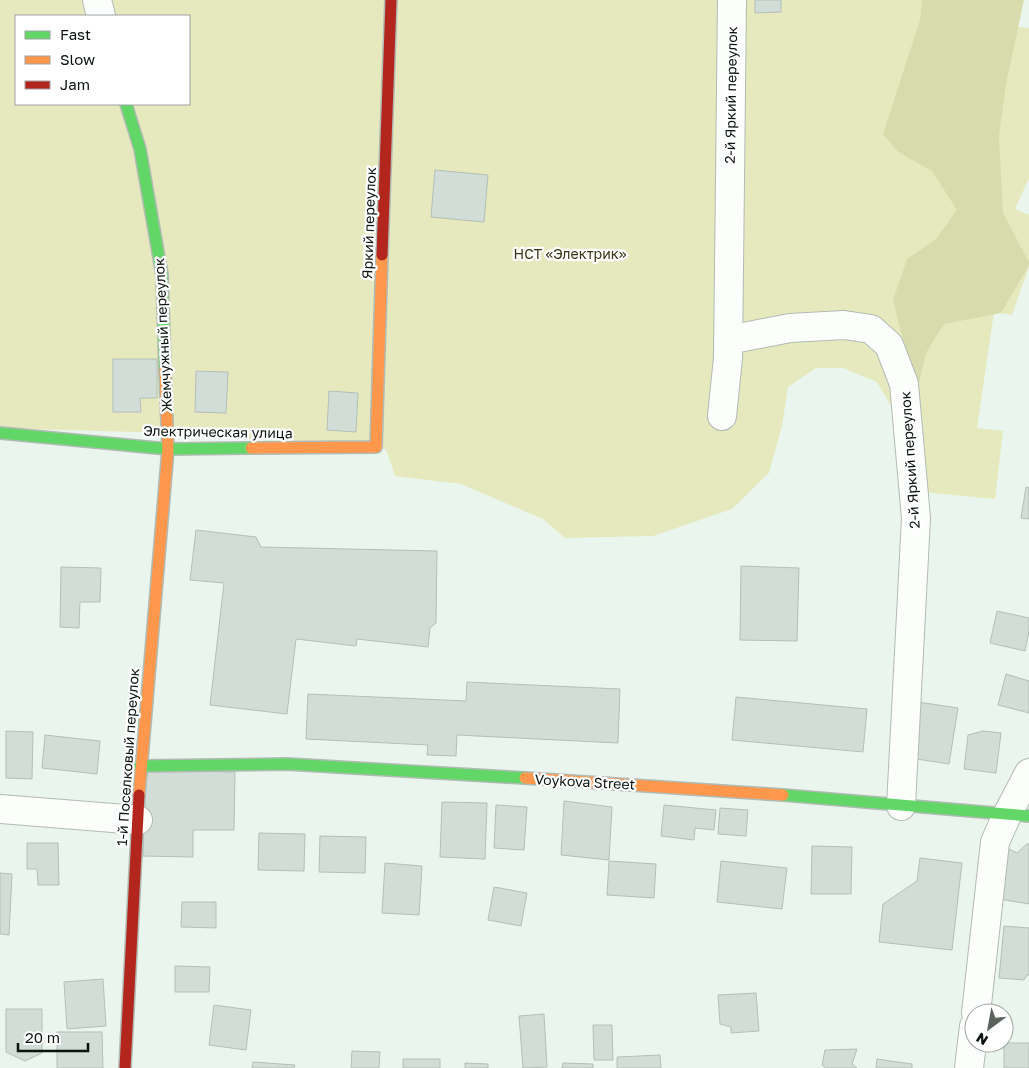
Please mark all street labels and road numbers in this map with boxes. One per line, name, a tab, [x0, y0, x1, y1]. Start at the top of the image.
street label: 2-й Яркий переулок	[721, 26, 740, 164]
street label: Яркий переулок	[358, 167, 379, 279]
street label: Жемчужный переулок	[150, 258, 175, 413]
street label: 2-й Яркий переулок	[896, 391, 923, 529]
street label: Электрическая улица	[143, 422, 293, 441]
street label: 1-й Поселковый переулок	[113, 667, 142, 847]
street label: Voykova Street	[534, 770, 636, 793]

